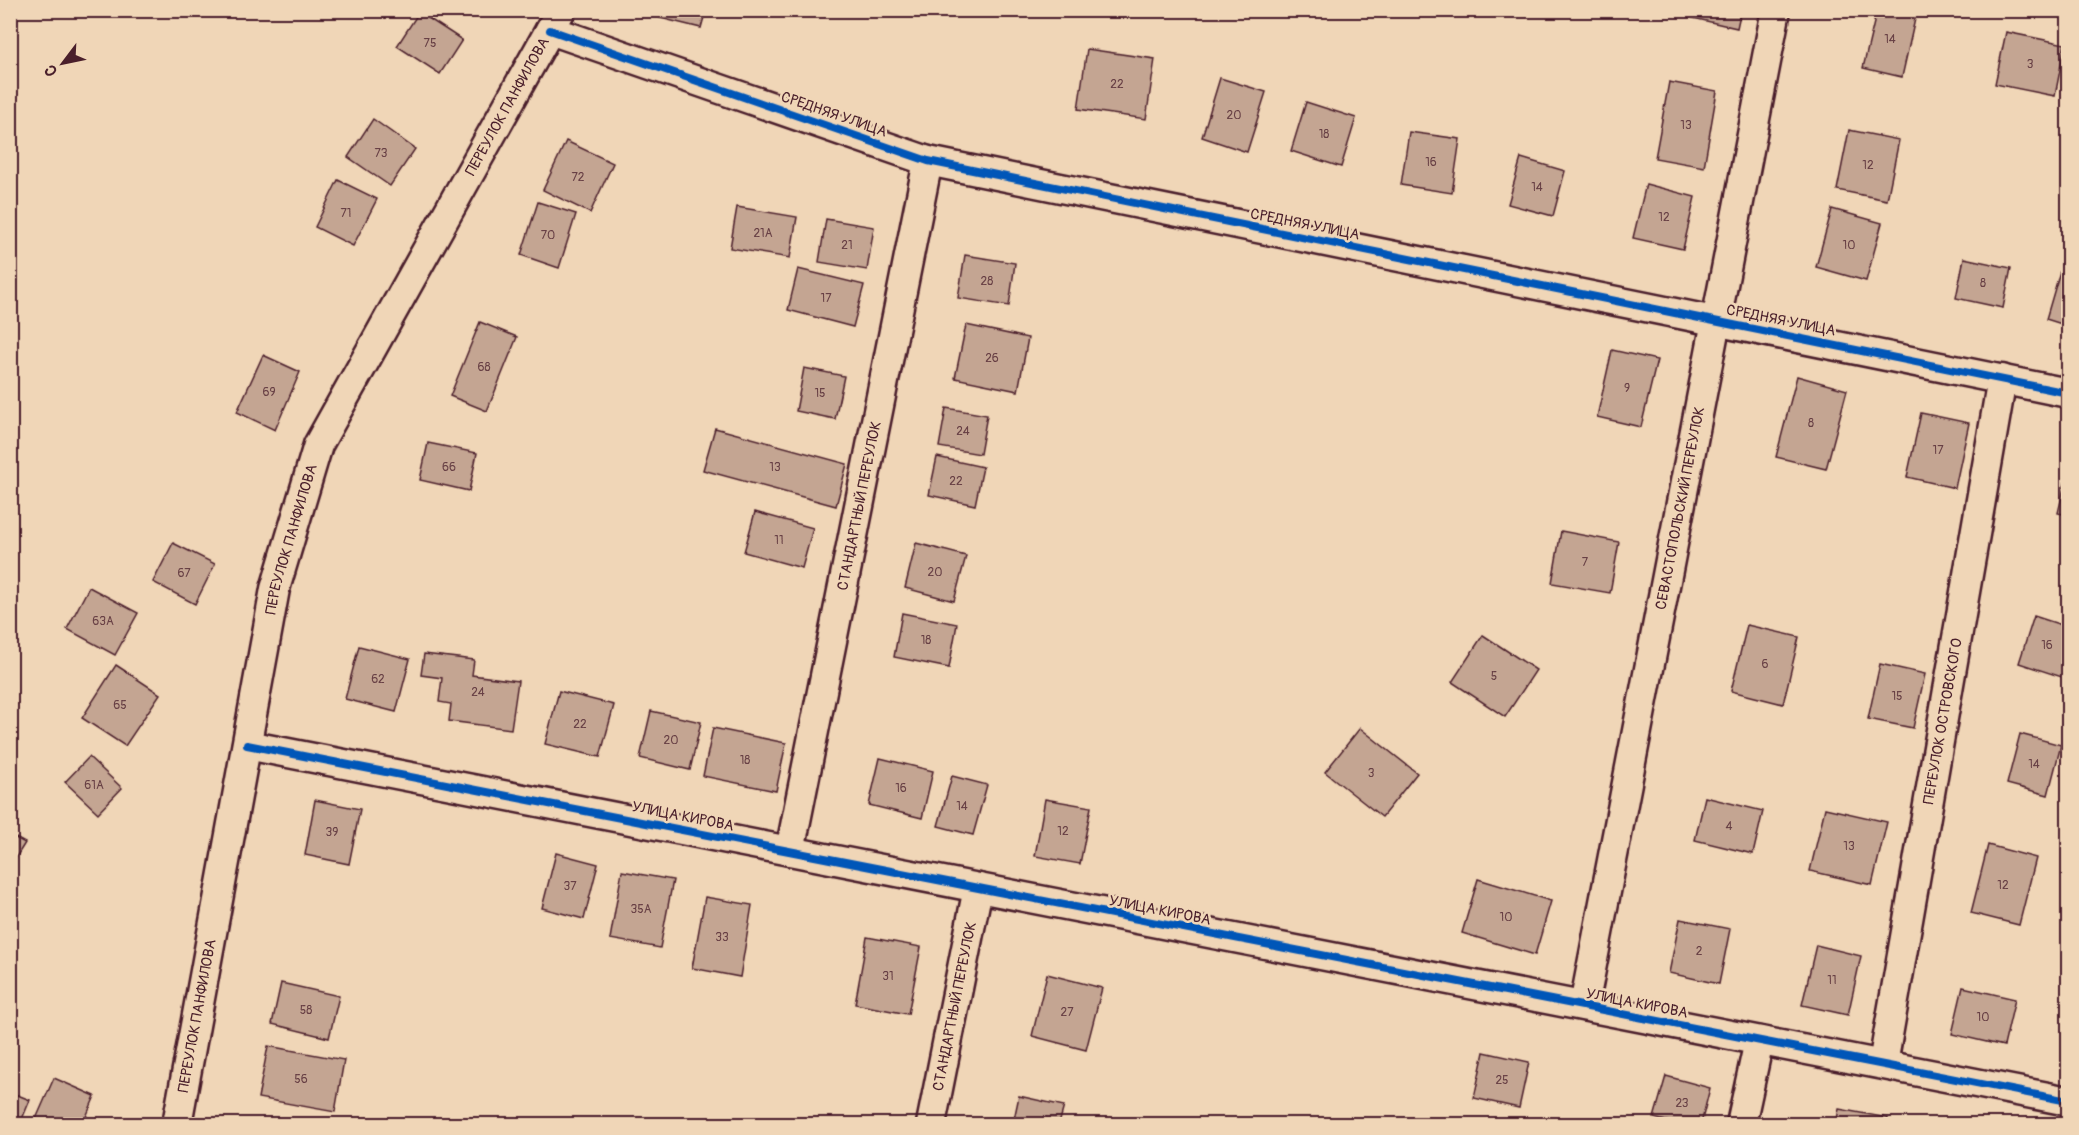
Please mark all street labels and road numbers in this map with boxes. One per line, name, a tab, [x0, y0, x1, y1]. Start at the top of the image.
street label: ПЕРЕУЛОК ПАНФИЛОВА	[461, 34, 554, 179]
street label: СРЕДНЯЯ УЛИЦА	[778, 87, 890, 142]
street label: СРЕДНЯЯ УЛИЦА	[1249, 205, 1361, 244]
street label: СРЕДНЯЯ УЛИЦА	[1725, 301, 1837, 340]
street label: СЕВАСТОПОЛЬСКИЙ ПЕРЕУЛОК	[1652, 405, 1709, 611]
street label: СТАНДАРТНЫЙ ПЕРЕУЛОК	[833, 420, 886, 592]
street label: ПЕРЕУЛОК ПАНФИЛОВА	[262, 462, 322, 616]
street label: ПЕРЕУЛОК ОСТРОВСКОГО	[1919, 637, 1967, 806]
street label: УЛИЦА КИРОВА	[630, 797, 736, 836]
street label: УЛИЦА КИРОВА	[1107, 891, 1213, 930]
street label: СТАНДАРТНЫЙ ПЕРЕУЛОК	[929, 920, 981, 1093]
street label: ПЕРЕУЛОК ПАНФИЛОВА	[174, 937, 221, 1094]
street label: УЛИЦА КИРОВА	[1584, 984, 1690, 1023]

